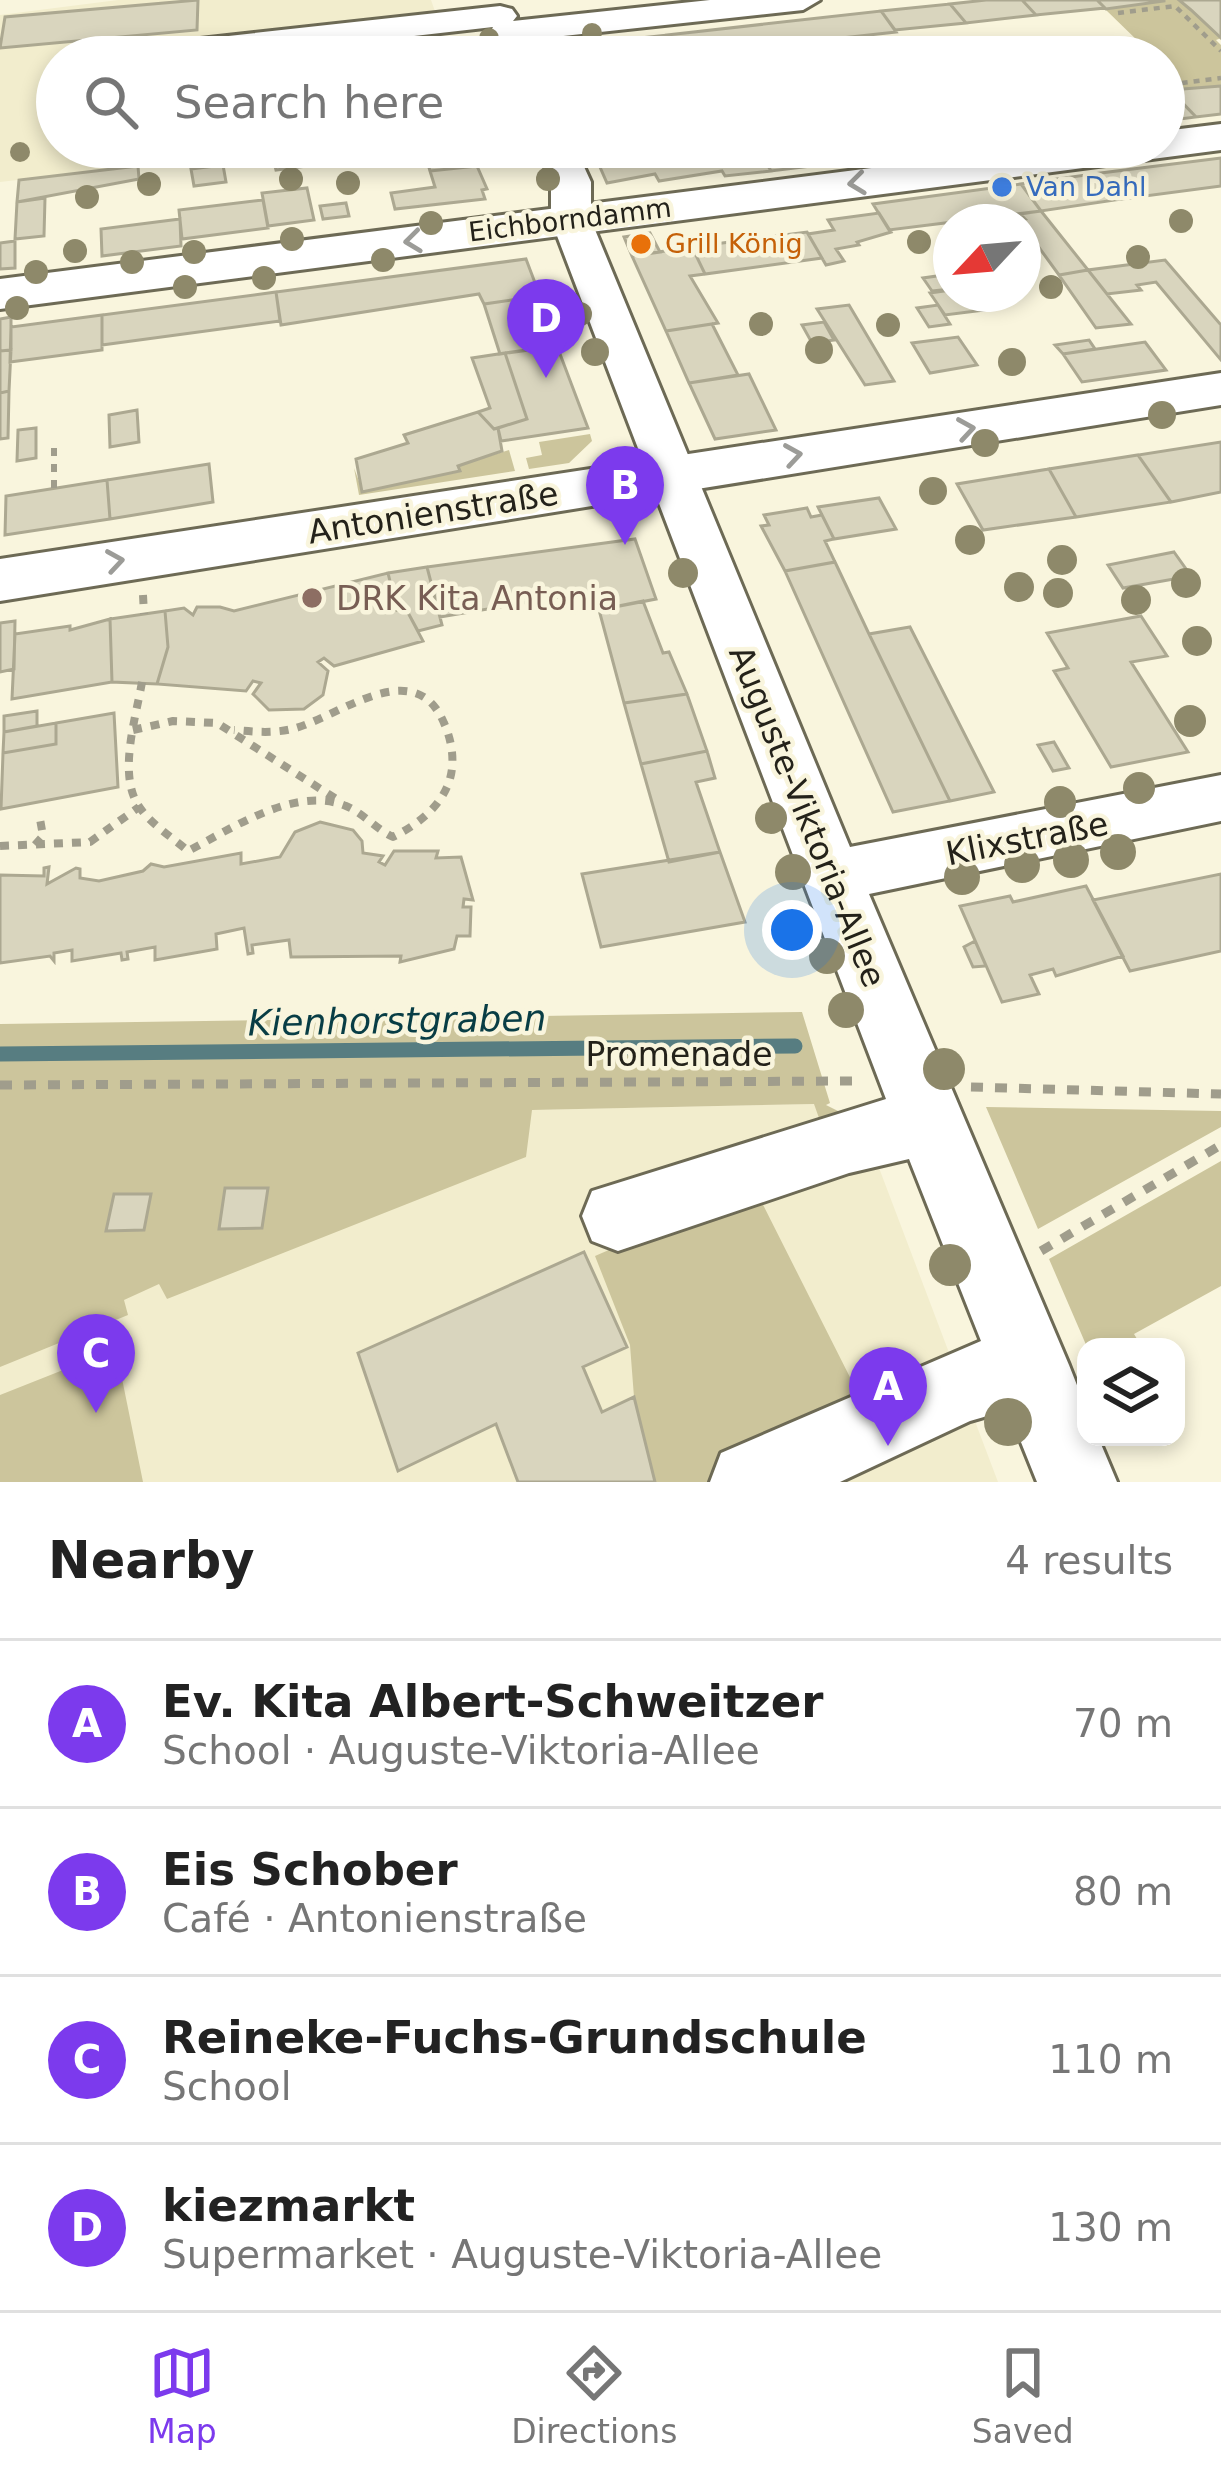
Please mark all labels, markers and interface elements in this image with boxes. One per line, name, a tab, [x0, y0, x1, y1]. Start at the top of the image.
search box	[36, 36, 1185, 168]
icon: search	[78, 69, 144, 135]
text: Search here	[174, 76, 444, 129]
one-way arrow	[847, 170, 867, 196]
place label: Van Dahl	[1026, 171, 1147, 202]
marker: Van Dahl	[989, 174, 1015, 200]
street label: Eichborndamm	[467, 192, 673, 247]
north arrow	[933, 204, 1041, 312]
one-way arrow	[404, 227, 423, 253]
place label: Grill König	[665, 228, 803, 259]
marker: Grill König	[628, 231, 654, 257]
pin: D	[507, 279, 585, 378]
one-way arrow	[955, 417, 975, 442]
one-way arrow	[783, 443, 803, 469]
pin: B	[586, 446, 664, 545]
street label: Antonienstraße	[305, 473, 561, 552]
one-way arrow	[105, 550, 125, 575]
place label: DRK Kita Antonia	[336, 579, 618, 618]
marker: DRK Kita Antonia	[299, 585, 325, 611]
street label: Auguste-Viktoria-Allee	[721, 640, 894, 993]
street label: Klixstraße	[943, 804, 1112, 873]
your location	[762, 900, 822, 960]
water label: Kienhorstgraben	[247, 997, 547, 1044]
street label: Promenade	[585, 1035, 773, 1074]
pin: C	[57, 1314, 135, 1413]
map controls	[1077, 1338, 1185, 1446]
button: layers	[1077, 1338, 1185, 1446]
pin: A	[849, 1347, 927, 1446]
text: Nearby	[48, 1531, 255, 1590]
text: 4 results	[1005, 1538, 1173, 1583]
text: Ev. Kita Albert-Schweitzer	[162, 1675, 823, 1728]
text: A	[72, 1701, 102, 1746]
text: 70 m	[1073, 1701, 1173, 1746]
text: School · Auguste-Viktoria-Allee	[162, 1728, 760, 1773]
text: Eis Schober	[162, 1843, 458, 1896]
text: B	[72, 1869, 102, 1914]
text: 80 m	[1073, 1869, 1173, 1914]
text: Café · Antonienstraße	[162, 1896, 587, 1941]
text: Reineke-Fuchs-Grundschule	[162, 2011, 867, 2064]
text: C	[73, 2037, 101, 2082]
text: 110 m	[1048, 2037, 1173, 2082]
text: School	[162, 2064, 291, 2109]
text: kiezmarkt	[162, 2179, 415, 2232]
text: D	[71, 2205, 103, 2250]
text: 130 m	[1048, 2205, 1173, 2250]
text: Supermarket · Auguste-Viktoria-Allee	[162, 2232, 882, 2277]
tab: Map	[147, 2340, 217, 2451]
tab: Directions	[511, 2340, 677, 2451]
tab: Saved	[972, 2340, 1074, 2451]

